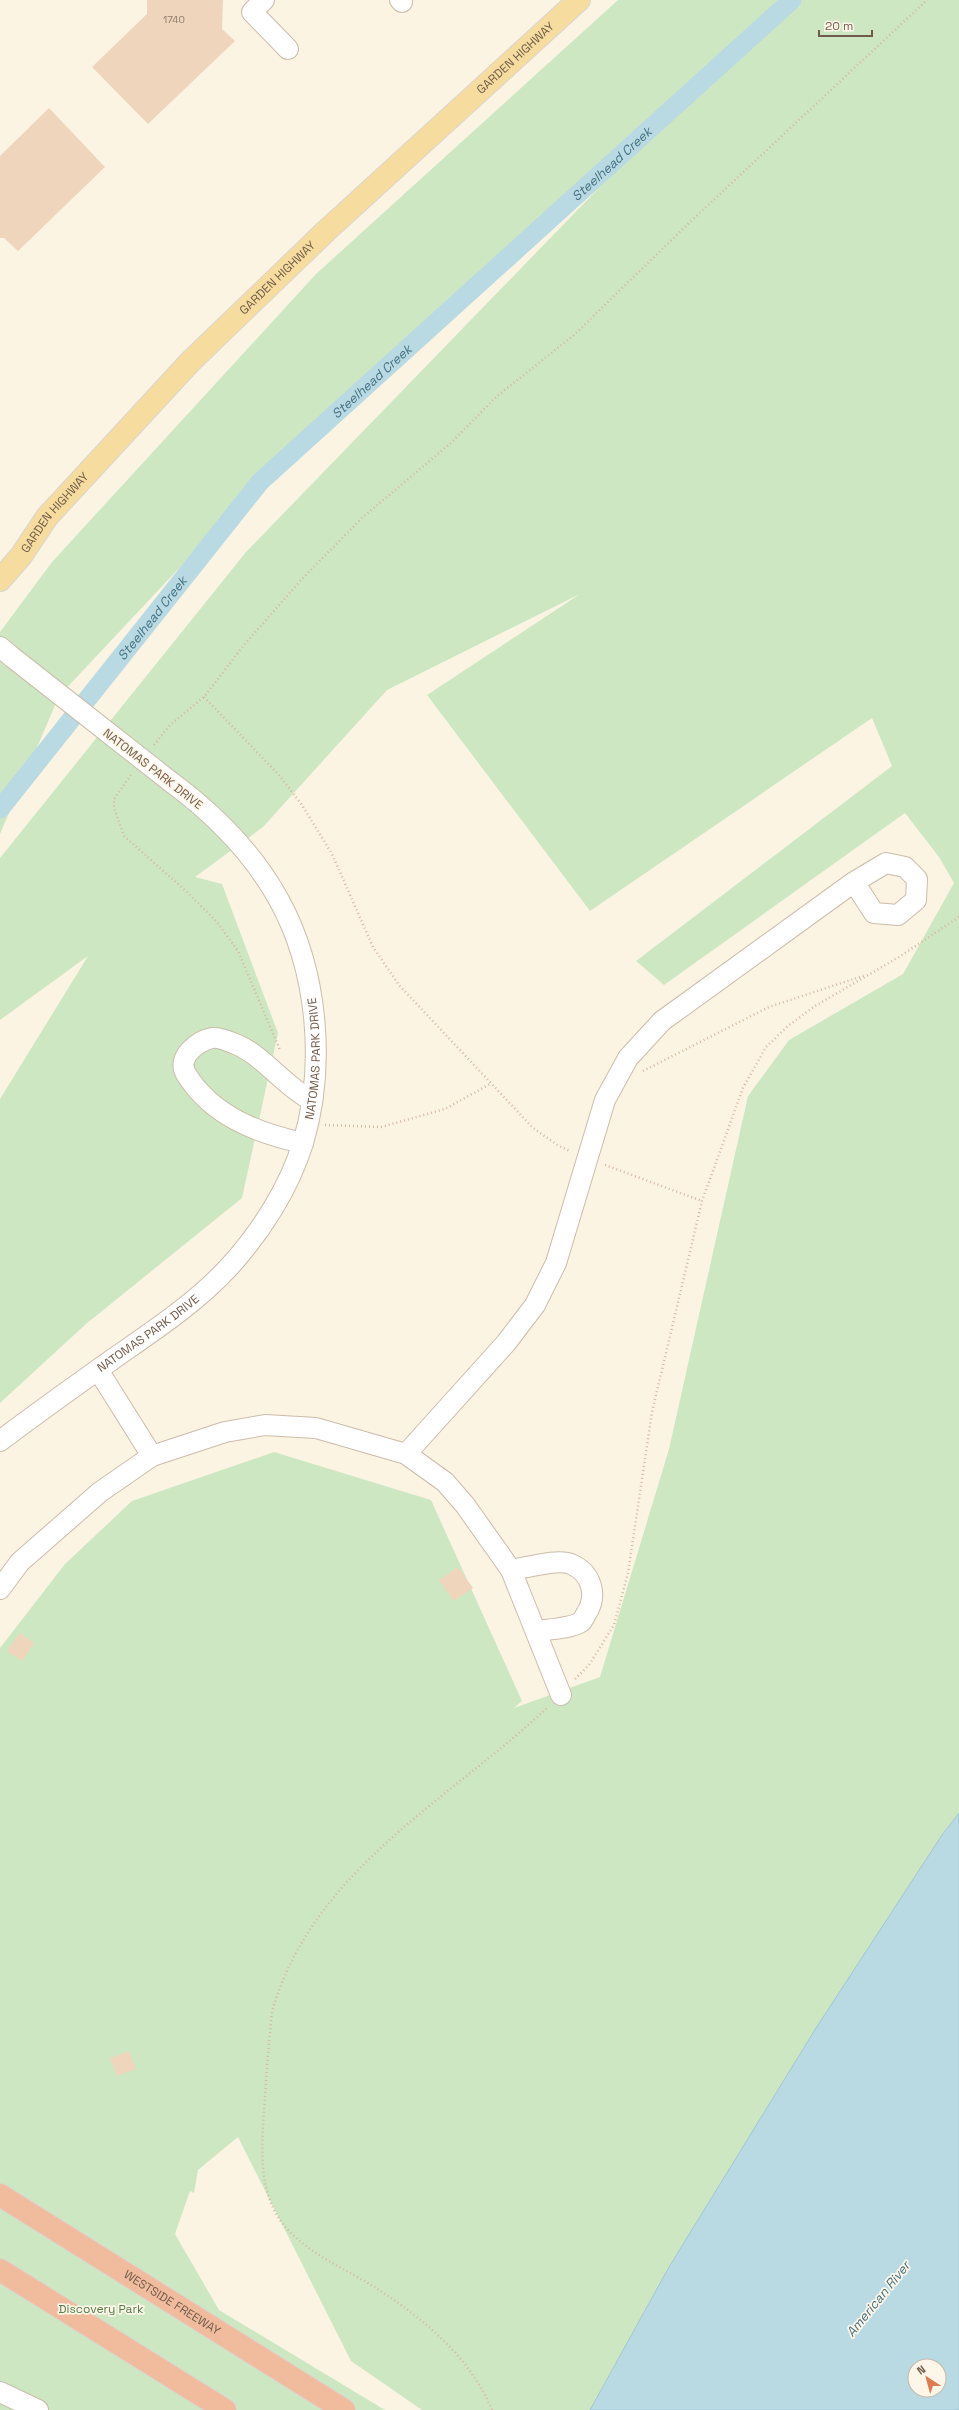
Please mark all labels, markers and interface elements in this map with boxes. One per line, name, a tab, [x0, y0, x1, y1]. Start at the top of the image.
scale bar	[819, 12, 872, 38]
house number: 1740	[163, 13, 185, 26]
street label: GARDEN HIGHWAY	[473, 18, 558, 98]
text: 20 m	[825, 18, 853, 34]
water label: Steelhead Creek	[568, 122, 657, 204]
street label: GARDEN HIGHWAY	[236, 237, 319, 318]
water label: Steelhead Creek	[328, 339, 416, 422]
street label: GARDEN HIGHWAY	[17, 468, 93, 556]
water label: Steelhead Creek	[113, 571, 192, 663]
street label: NATOMAS PARK DRIVE	[100, 725, 206, 813]
street label: NATOMAS PARK DRIVE	[301, 996, 324, 1121]
street label: NATOMAS PARK DRIVE	[94, 1291, 203, 1376]
water label: American River	[842, 2256, 915, 2340]
street label: WESTSIDE FREEWAY	[121, 2266, 224, 2339]
park label: Discovery Park	[59, 2301, 144, 2317]
north arrow	[907, 2358, 947, 2398]
text: N	[914, 2362, 928, 2378]

